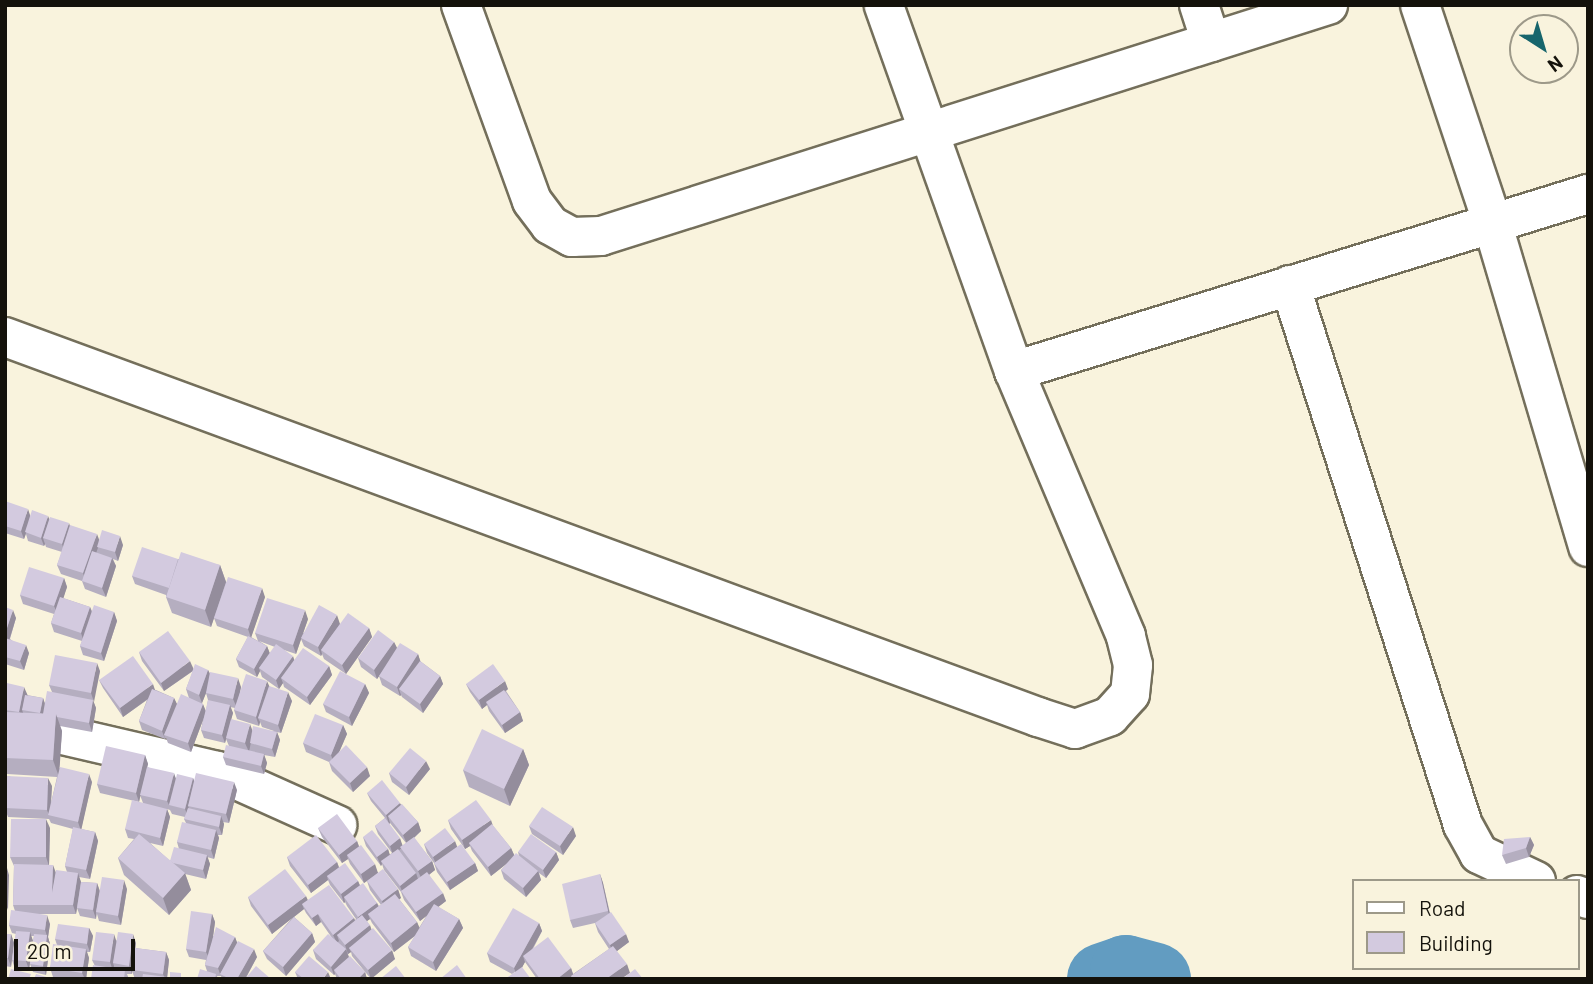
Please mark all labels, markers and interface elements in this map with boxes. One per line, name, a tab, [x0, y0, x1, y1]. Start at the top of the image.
north arrow	[1509, 14, 1579, 84]
text: N	[1544, 52, 1568, 78]
legend	[1352, 879, 1579, 970]
text: Road	[1419, 895, 1465, 920]
scale bar	[18, 925, 138, 969]
text: Building	[1419, 930, 1493, 955]
text: 20 m	[27, 938, 72, 963]

